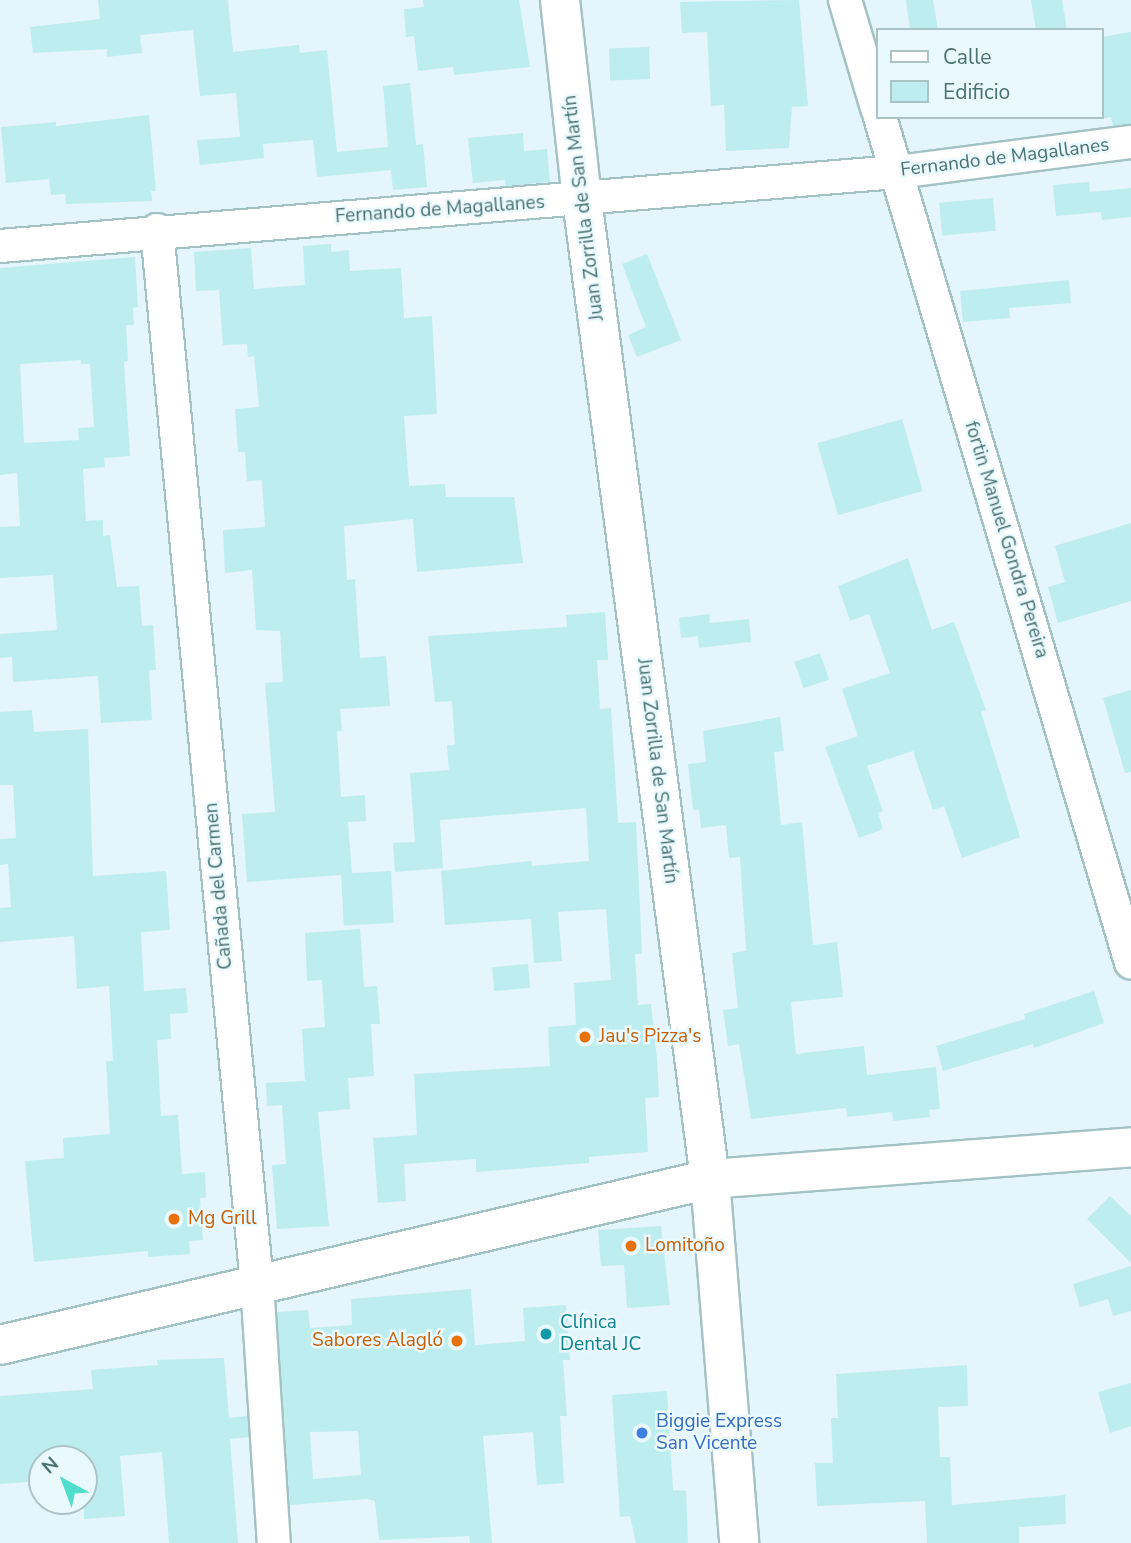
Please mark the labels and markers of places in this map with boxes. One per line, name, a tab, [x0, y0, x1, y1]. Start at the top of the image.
place label: Jau's Pizza's	[599, 1026, 701, 1048]
marker: Jau's Pizza's	[577, 1029, 593, 1045]
place label: Mg Grill	[188, 1208, 257, 1230]
marker: Mg Grill	[166, 1211, 182, 1227]
place label: Lomitoño	[645, 1235, 725, 1257]
marker: Lomitoño	[623, 1238, 639, 1254]
place label: Clínica Dental JC	[560, 1312, 641, 1356]
marker: Clínica Dental JC	[538, 1326, 554, 1342]
place label: Sabores Alagló	[312, 1330, 443, 1352]
marker: Sabores Alagló	[449, 1333, 465, 1349]
place label: Biggie Express San Vicente	[656, 1411, 782, 1455]
marker: Biggie Express San Vicente	[634, 1425, 650, 1441]

